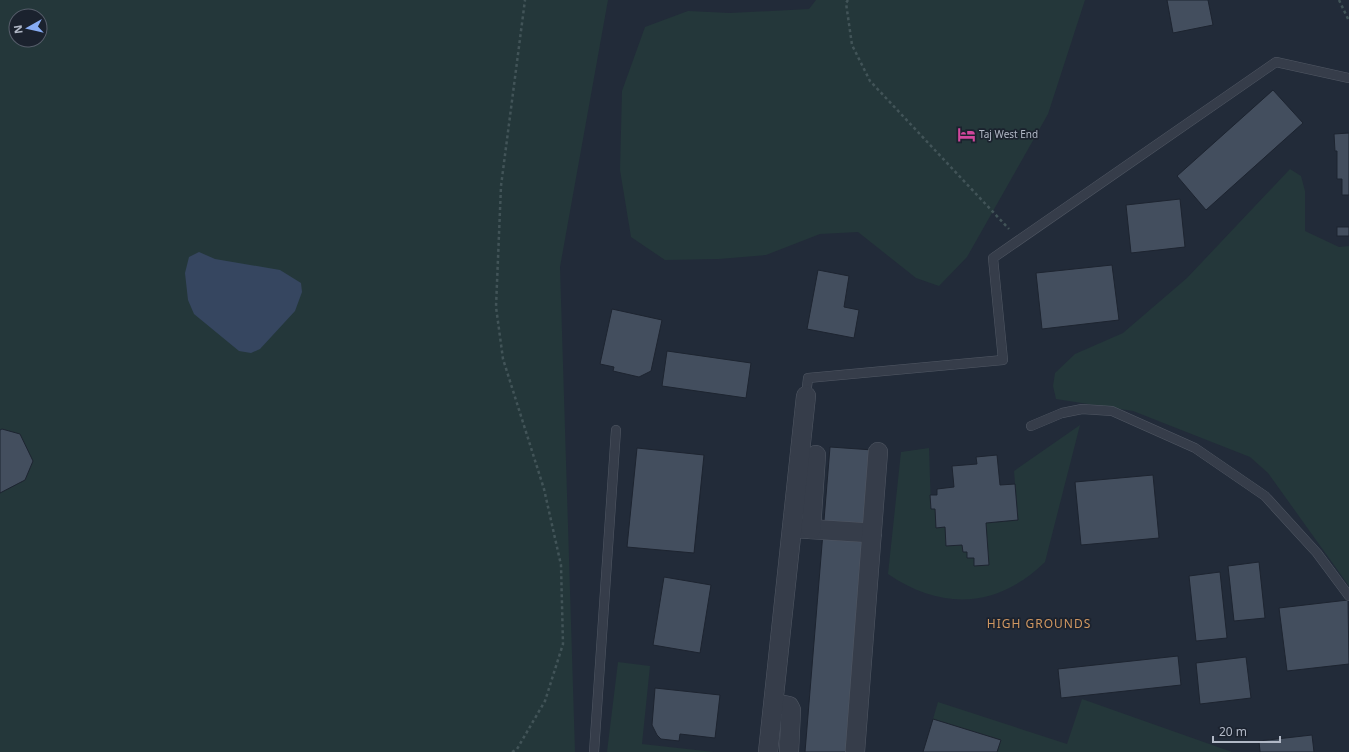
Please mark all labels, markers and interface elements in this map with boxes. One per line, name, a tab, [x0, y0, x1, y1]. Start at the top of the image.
north arrow	[8, 8, 48, 48]
text: N	[10, 24, 26, 35]
hotel icon: Taj West End	[956, 124, 976, 144]
place label: Taj West End	[979, 127, 1038, 141]
district label: HIGH GROUNDS	[987, 615, 1091, 632]
scale bar	[1213, 718, 1280, 744]
text: 20 m	[1219, 723, 1247, 740]

